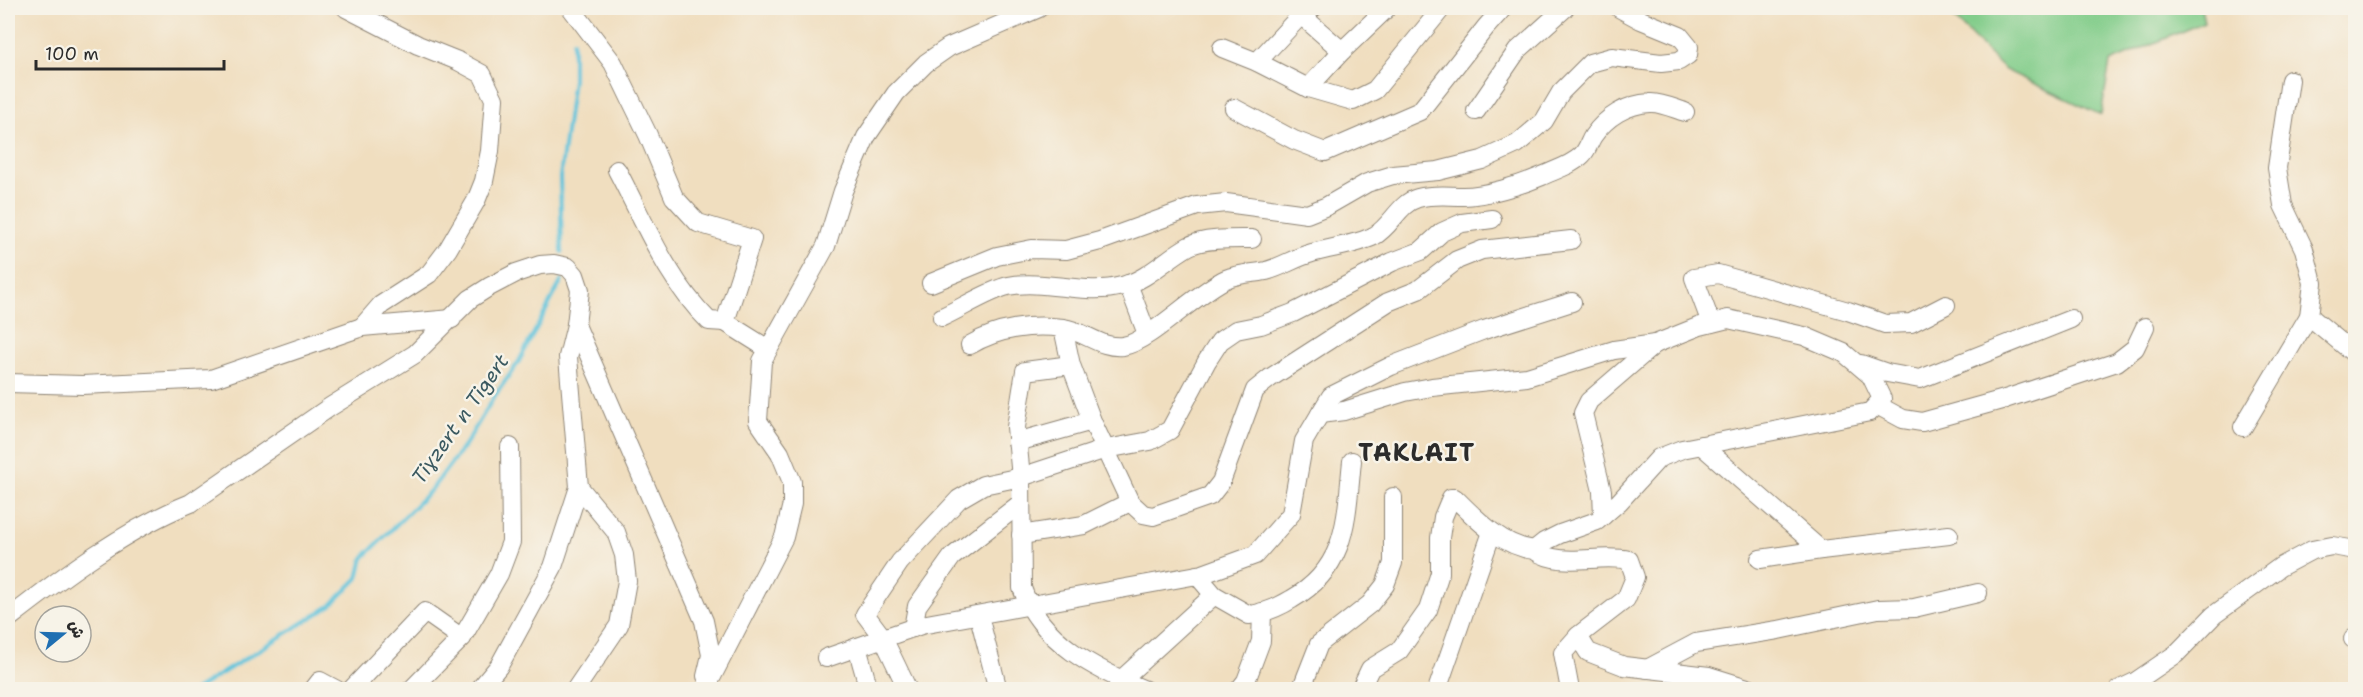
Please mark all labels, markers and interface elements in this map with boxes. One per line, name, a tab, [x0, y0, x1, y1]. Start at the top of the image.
scale bar	[36, 33, 224, 71]
text: 100 m	[45, 42, 99, 66]
water label: Tiɣzert n Tigert	[406, 349, 515, 489]
district label: TAKLAIT	[1358, 437, 1476, 469]
north arrow	[33, 604, 93, 664]
text: ش	[64, 618, 90, 641]

